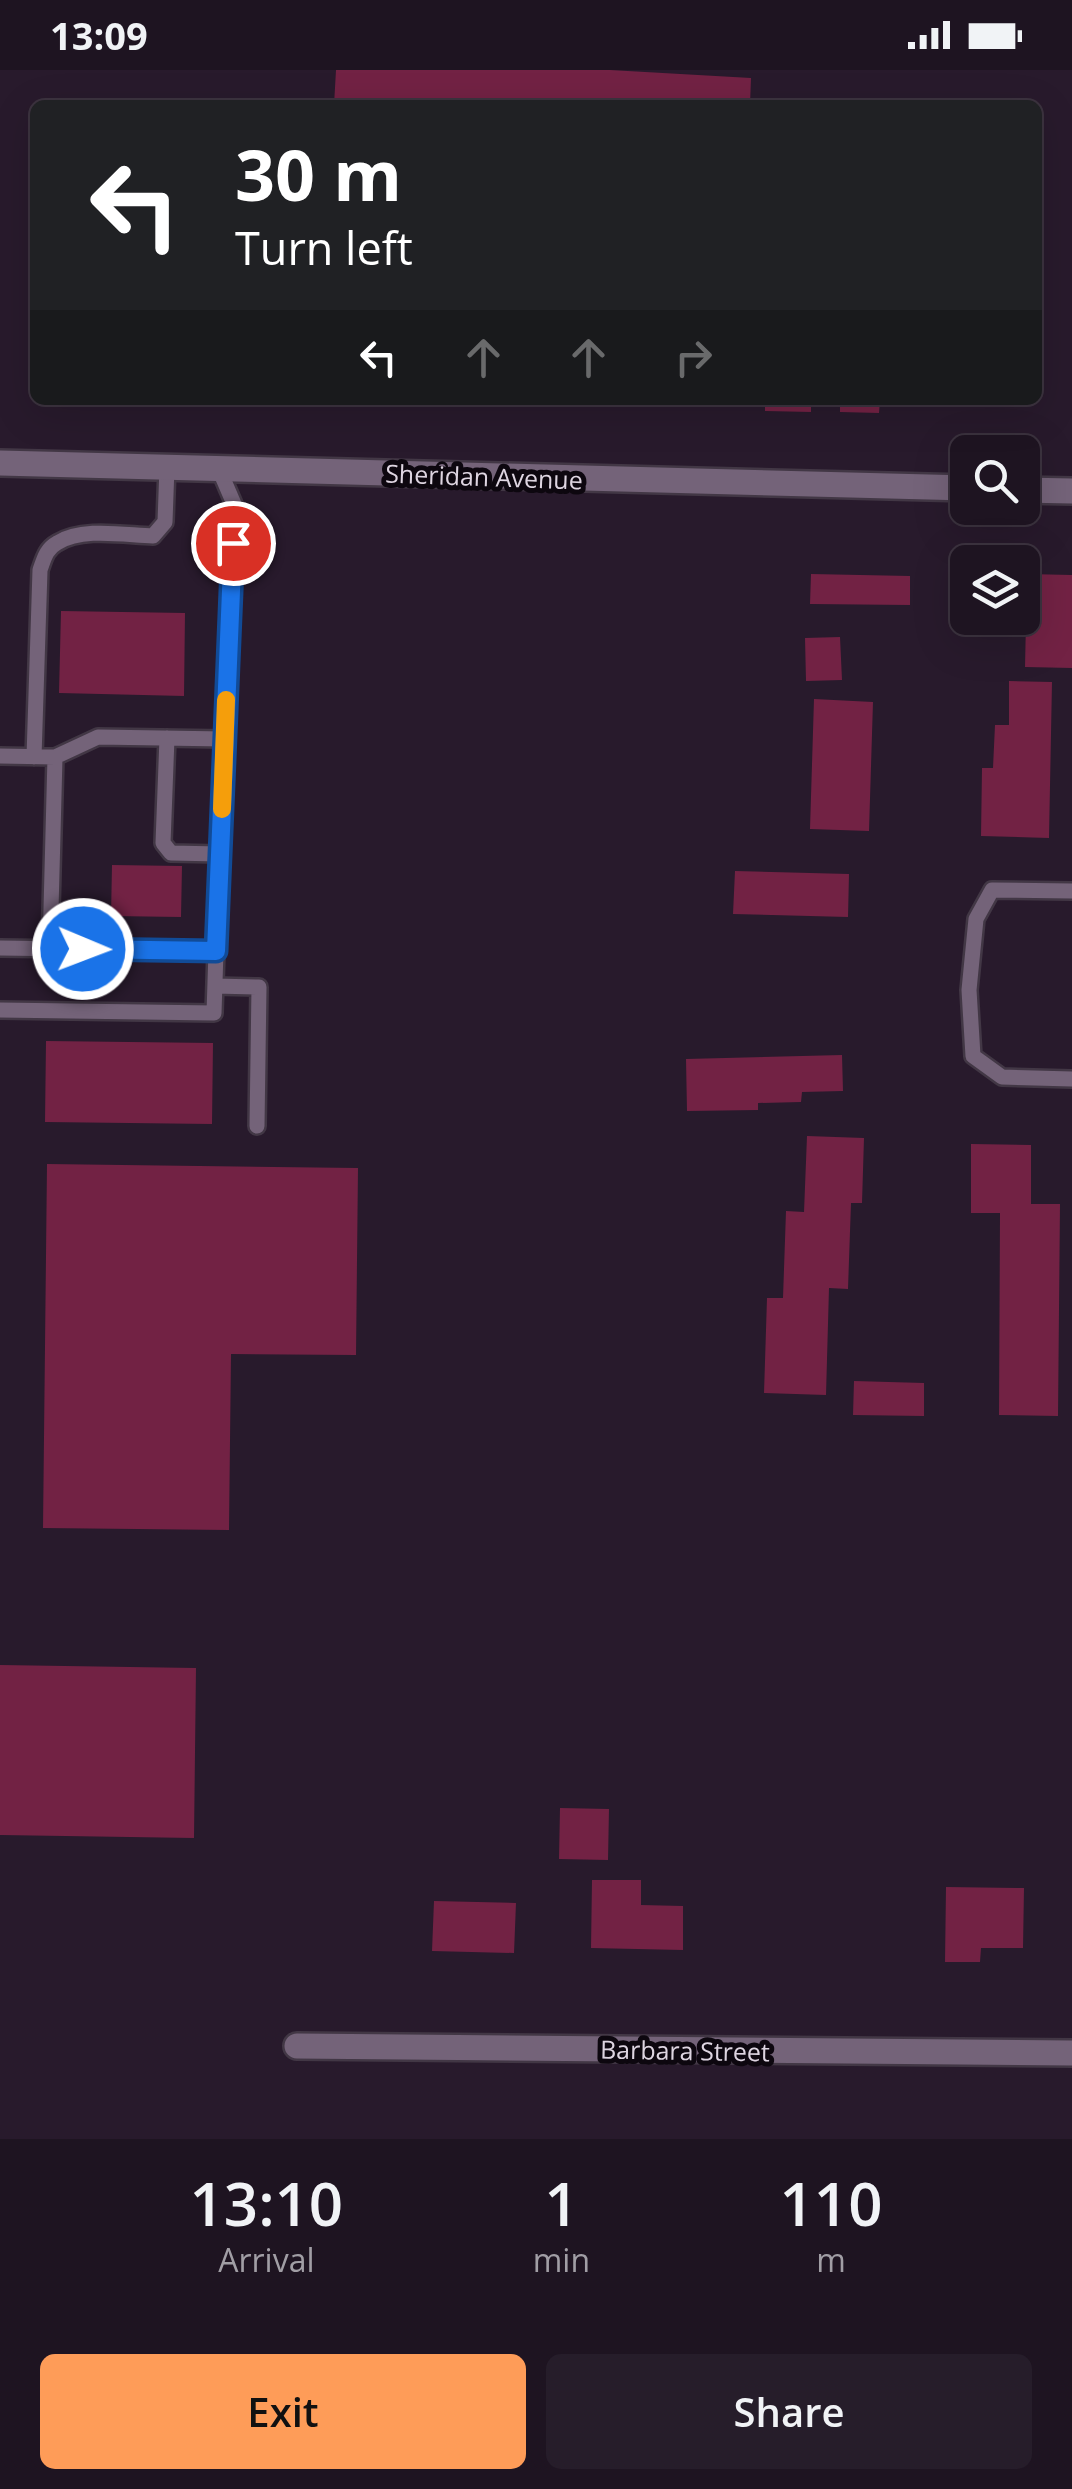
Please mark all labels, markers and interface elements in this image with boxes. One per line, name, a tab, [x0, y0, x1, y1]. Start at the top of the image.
text: 13:09	[50, 9, 148, 61]
text: 30 m	[235, 126, 402, 222]
icon: left	[70, 140, 200, 270]
text: Turn left	[235, 217, 413, 278]
icon: left	[351, 330, 406, 385]
icon: ahead	[456, 330, 511, 385]
icon: ahead	[561, 330, 616, 385]
icon: right	[666, 330, 721, 385]
map controls	[950, 435, 1040, 635]
button: search	[950, 435, 1040, 525]
street label: Sheridan Avenue	[385, 456, 583, 496]
pin	[191, 501, 276, 586]
icon: arrive	[206, 516, 261, 571]
button: layers	[950, 545, 1040, 635]
position arrow	[31, 897, 135, 1001]
street label: Barbara Street	[600, 2032, 770, 2068]
text: 13:10	[190, 2162, 343, 2244]
text: 1	[544, 2162, 579, 2244]
text: 110	[780, 2162, 882, 2244]
text: Arrival	[218, 2238, 315, 2281]
text: min	[533, 2238, 590, 2281]
text: m	[816, 2238, 846, 2281]
button: Exit	[40, 2354, 526, 2469]
button: Share	[546, 2354, 1032, 2469]

